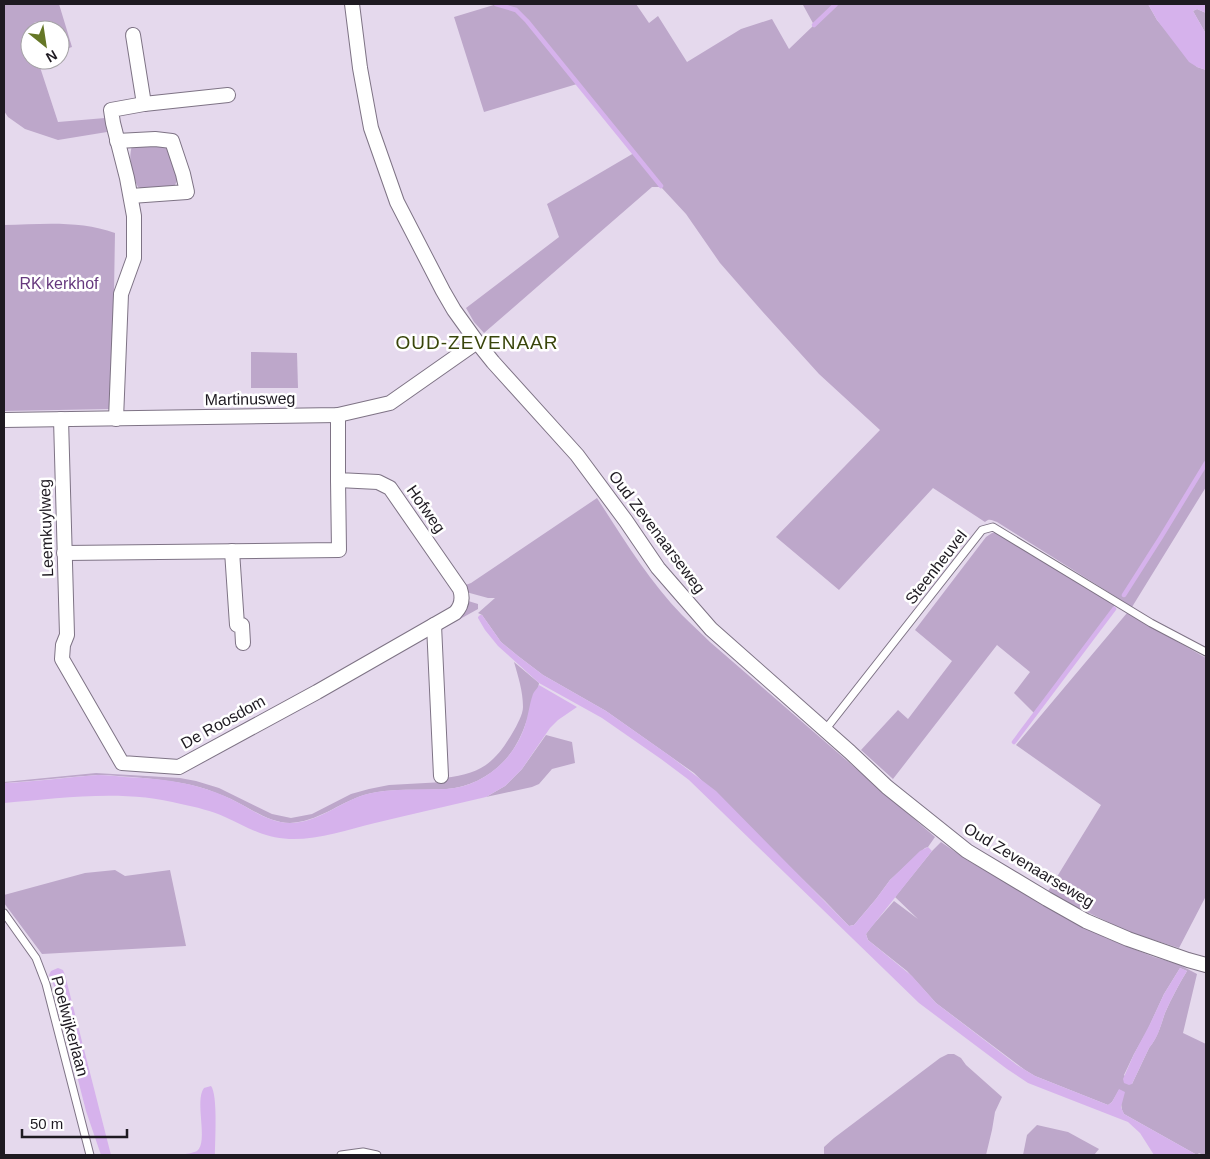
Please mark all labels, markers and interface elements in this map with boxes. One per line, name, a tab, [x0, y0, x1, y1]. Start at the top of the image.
north arrow	[20, 20, 70, 70]
text: N	[43, 47, 60, 66]
park label: RK kerkhof	[19, 275, 99, 292]
district label: OUD-ZEVENAAR	[396, 332, 558, 353]
street label: Martinusweg	[205, 390, 295, 408]
street label: Oud Zevenaarseweg	[606, 468, 708, 596]
street label: Leemkuylweg	[36, 479, 56, 577]
street label: Hofweg	[403, 482, 449, 536]
street label: Steenheuvel	[902, 527, 970, 607]
street label: De Roosdom	[178, 692, 268, 752]
street label: Oud Zevenaarseweg	[961, 819, 1097, 911]
street label: Poelwijkerlaan	[48, 974, 92, 1078]
scale bar	[22, 1106, 128, 1138]
text: 50 m	[30, 1115, 63, 1132]

